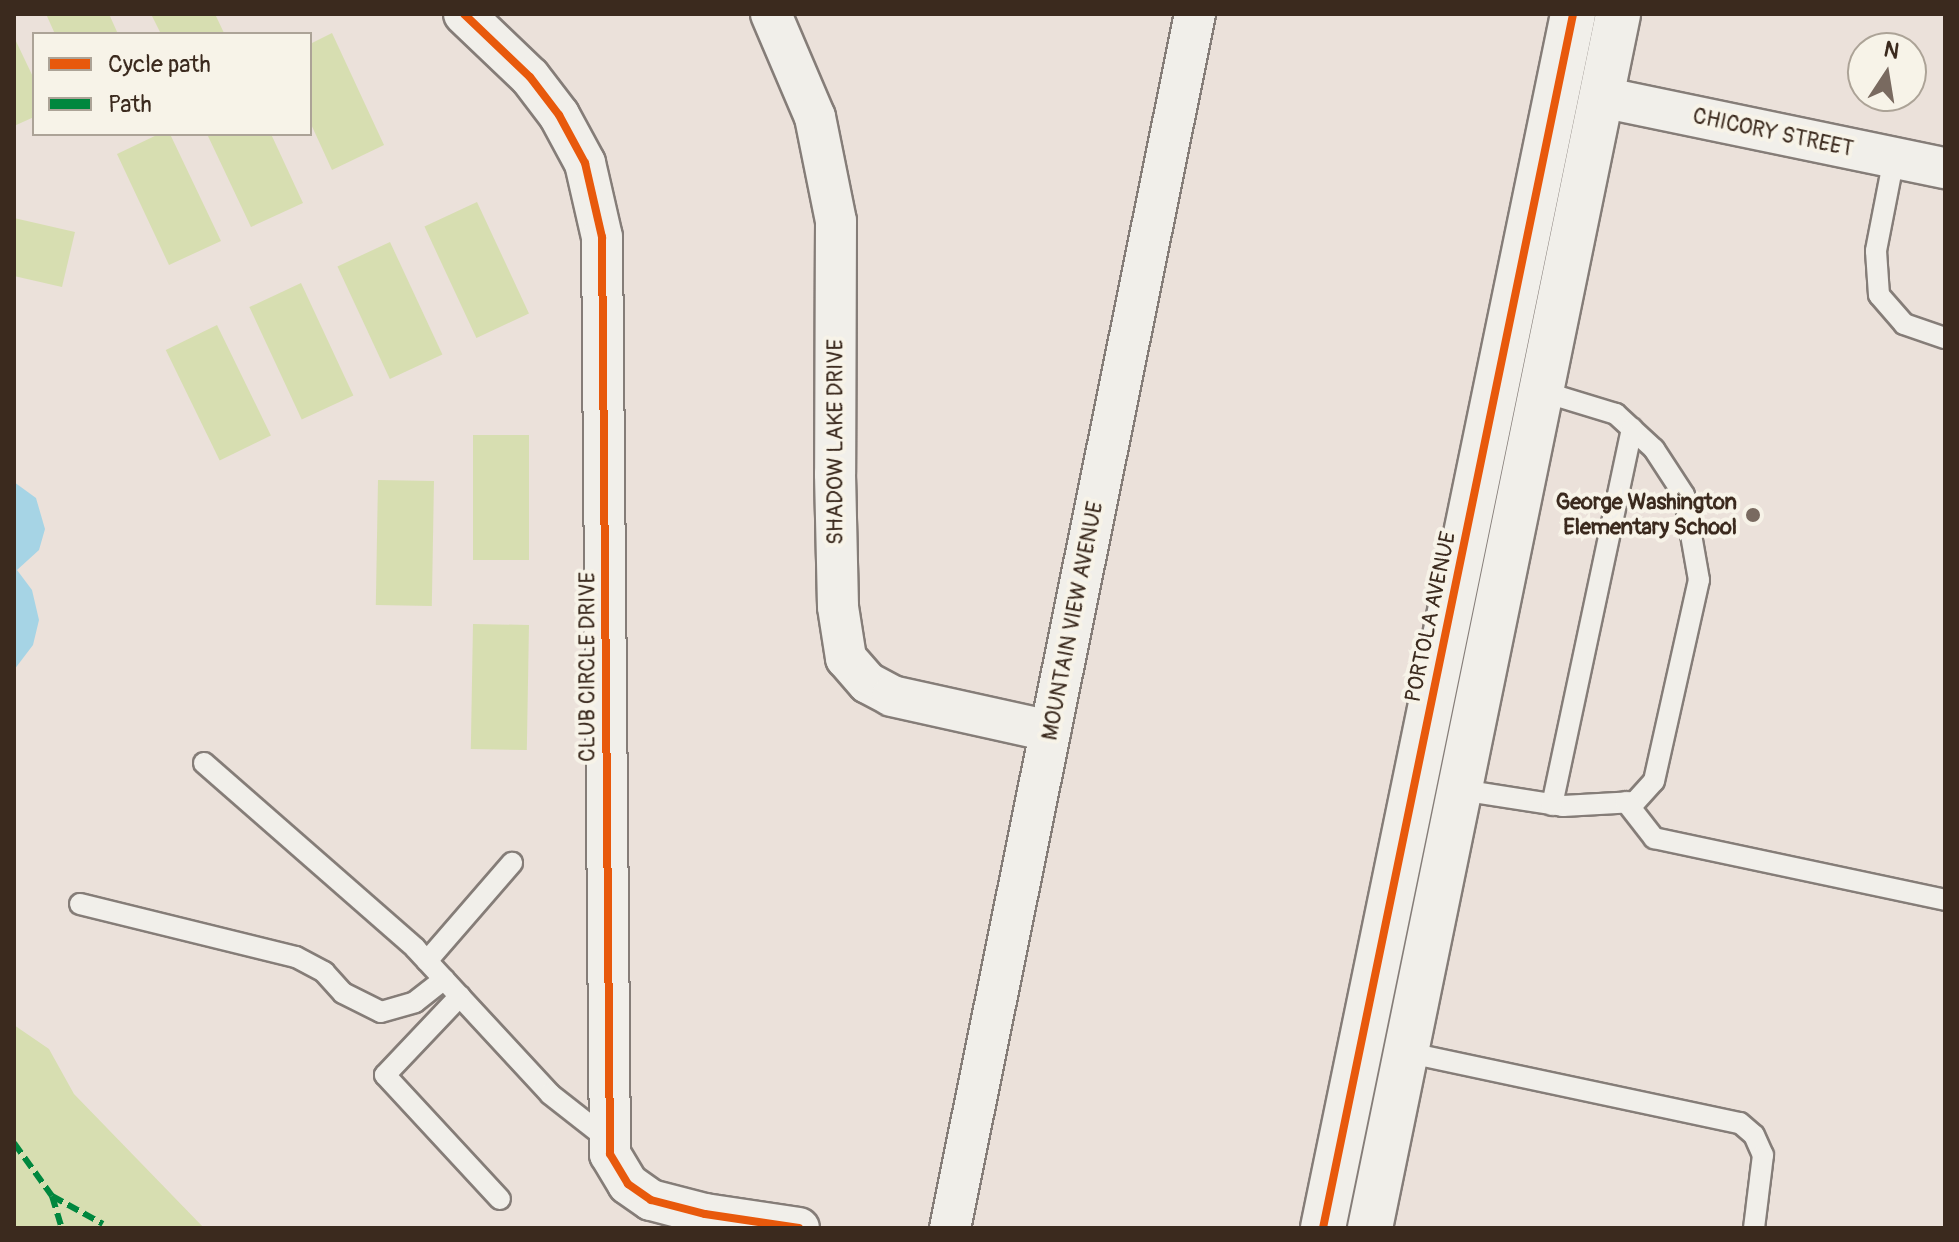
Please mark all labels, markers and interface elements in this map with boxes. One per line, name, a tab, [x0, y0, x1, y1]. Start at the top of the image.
legend	[32, 32, 312, 136]
north arrow	[1847, 32, 1927, 112]
text: N	[1881, 35, 1902, 66]
text: Cycle path	[108, 50, 211, 79]
text: Path	[108, 90, 152, 119]
street label: CHICORY STREET	[1690, 103, 1856, 163]
street label: SHADOW LAKE DRIVE	[823, 339, 849, 545]
place label: George Washington Elementary School	[1556, 489, 1737, 540]
street label: MOUNTAIN VIEW AVENUE	[1037, 499, 1109, 743]
marker: George Washington Elementary School	[1744, 506, 1762, 524]
street label: PORTOLA AVENUE	[1400, 529, 1462, 705]
street label: CLUB CIRCLE DRIVE	[575, 572, 601, 762]

